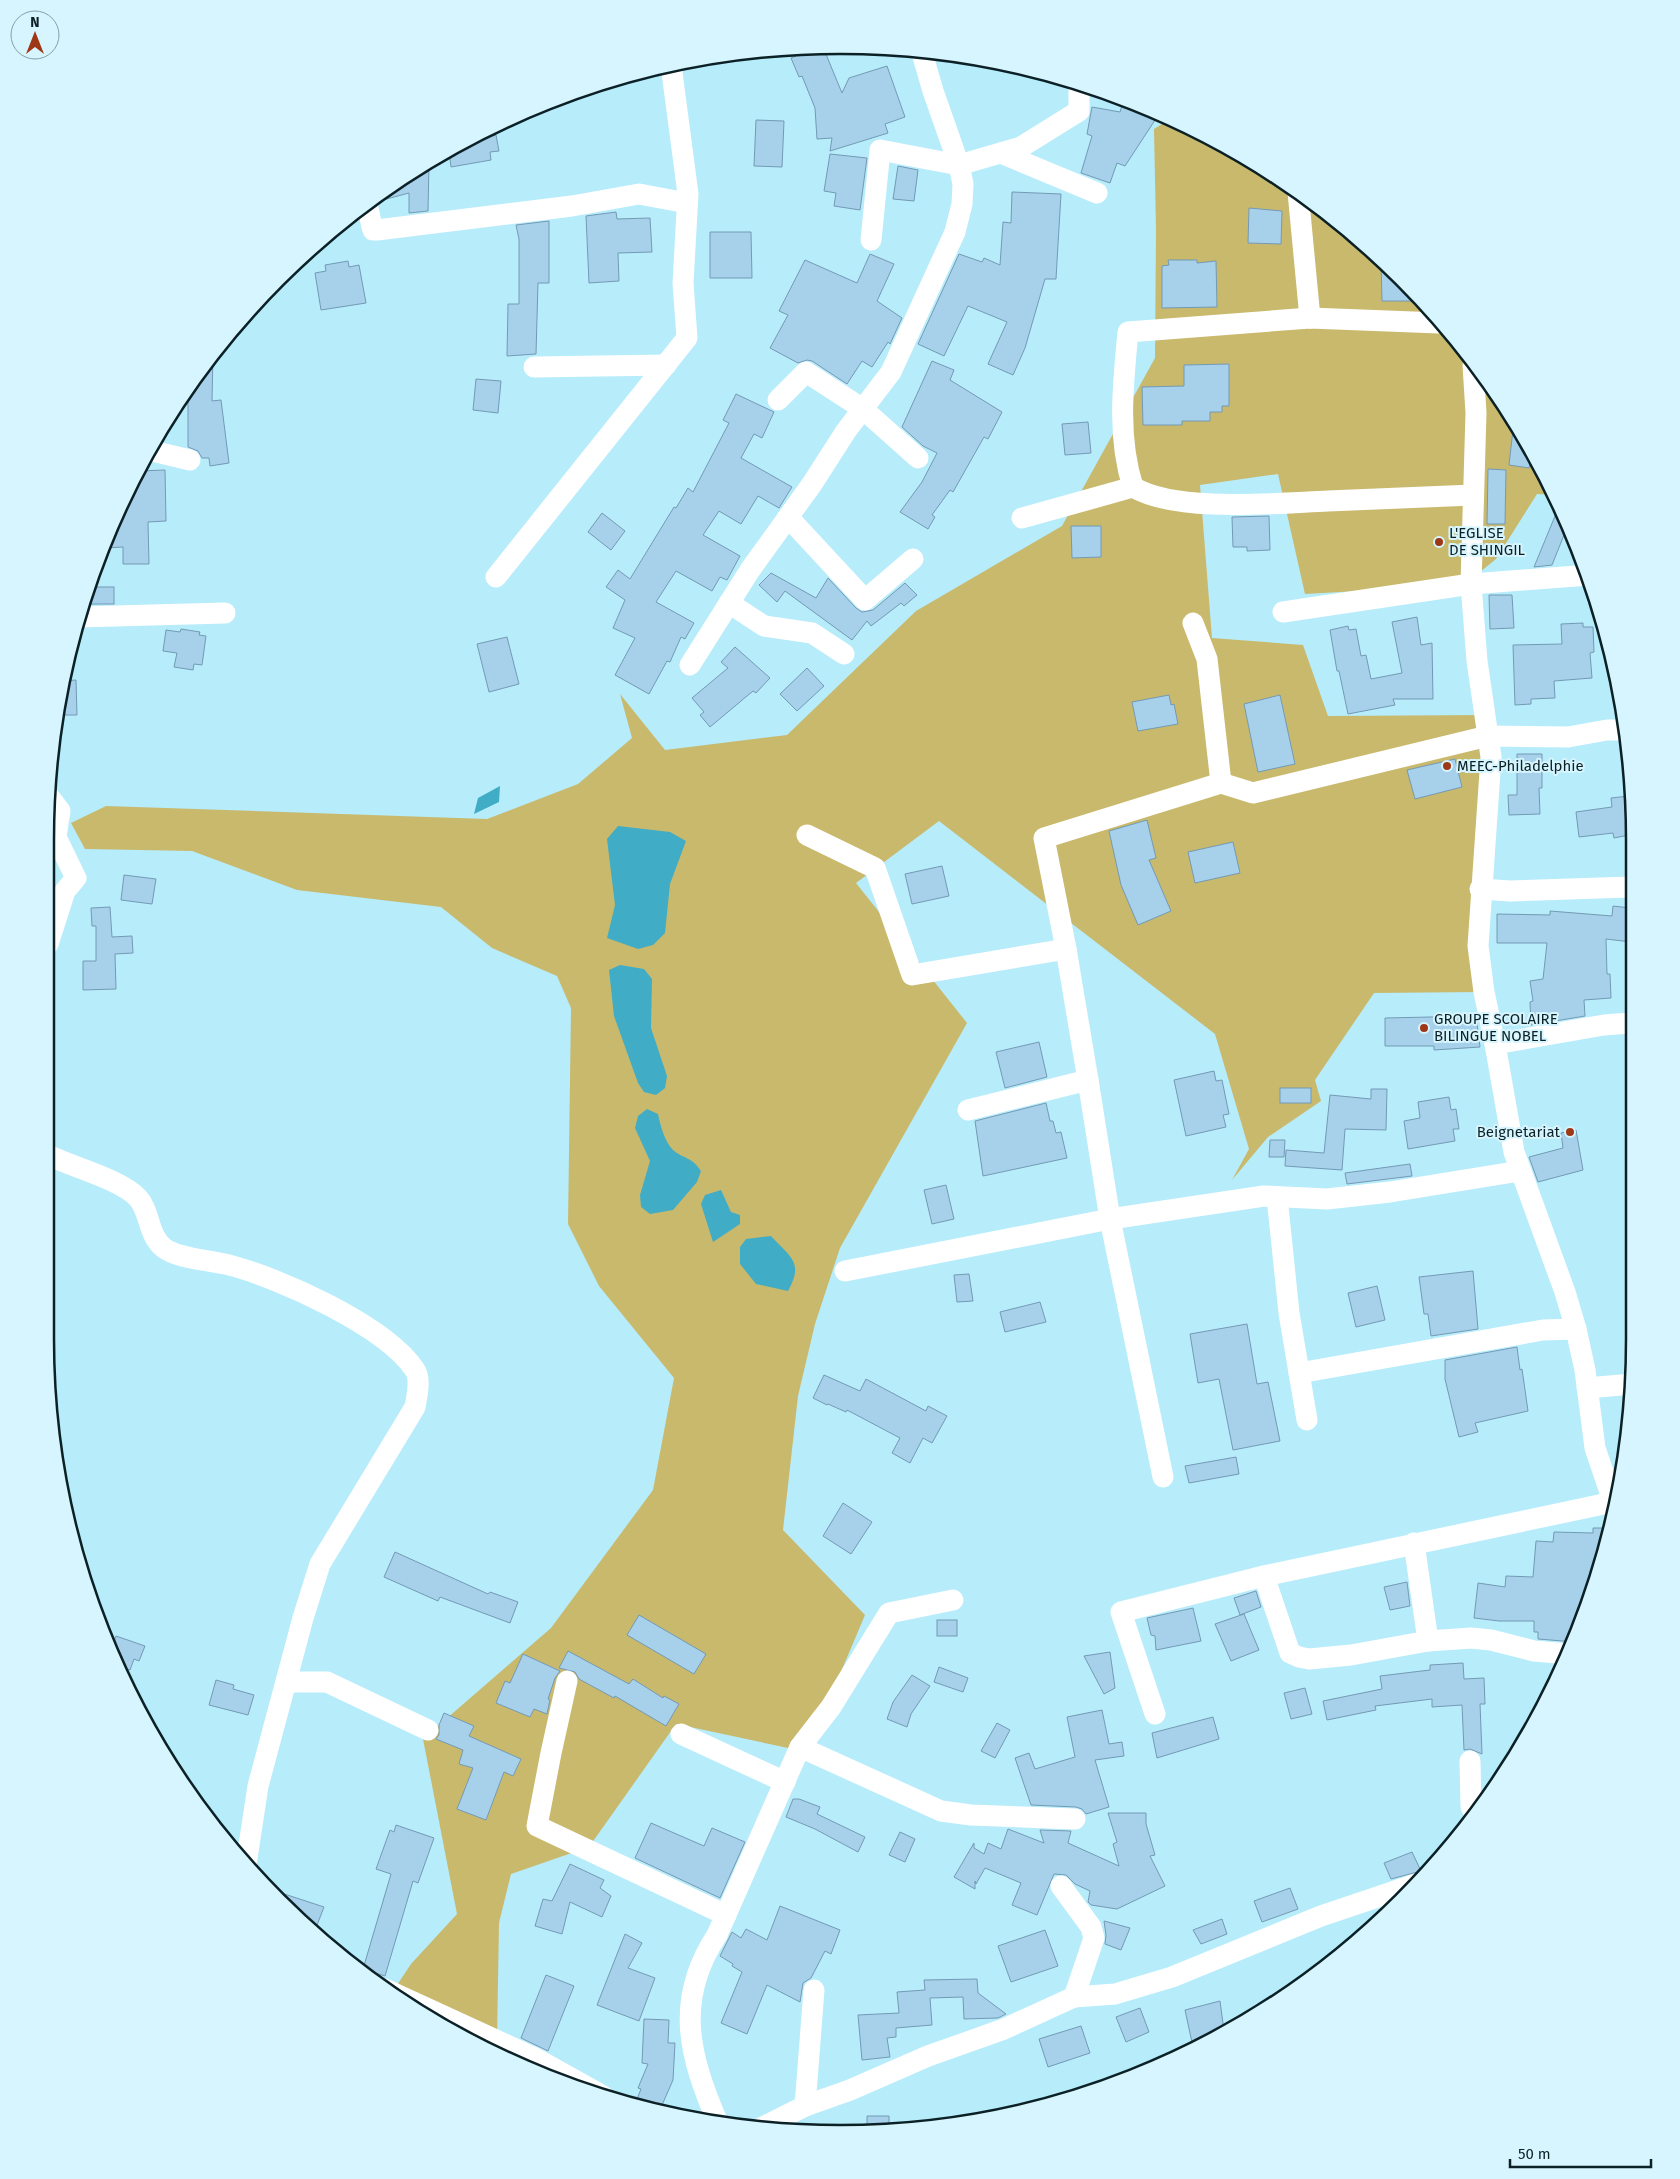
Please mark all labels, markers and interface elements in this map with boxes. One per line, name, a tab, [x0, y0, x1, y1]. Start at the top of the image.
north arrow	[10, 10, 60, 60]
text: N	[30, 14, 40, 31]
place label: L'EGLISE DE SHINGIL	[1449, 524, 1526, 559]
marker: L'EGLISE DE SHINGIL	[1433, 536, 1445, 548]
place label: MEEC-Philadelphie	[1457, 757, 1584, 775]
marker: MEEC-Philadelphie	[1441, 760, 1453, 772]
place label: GROUPE SCOLAIRE BILINGUE NOBEL	[1434, 1010, 1558, 1045]
marker: GROUPE SCOLAIRE BILINGUE NOBEL	[1418, 1022, 1430, 1034]
place label: Beignetariat	[1477, 1123, 1561, 1141]
marker: Beignetariat	[1564, 1126, 1576, 1138]
scale bar	[1510, 2136, 1651, 2168]
text: 50 m	[1518, 2145, 1551, 2163]

